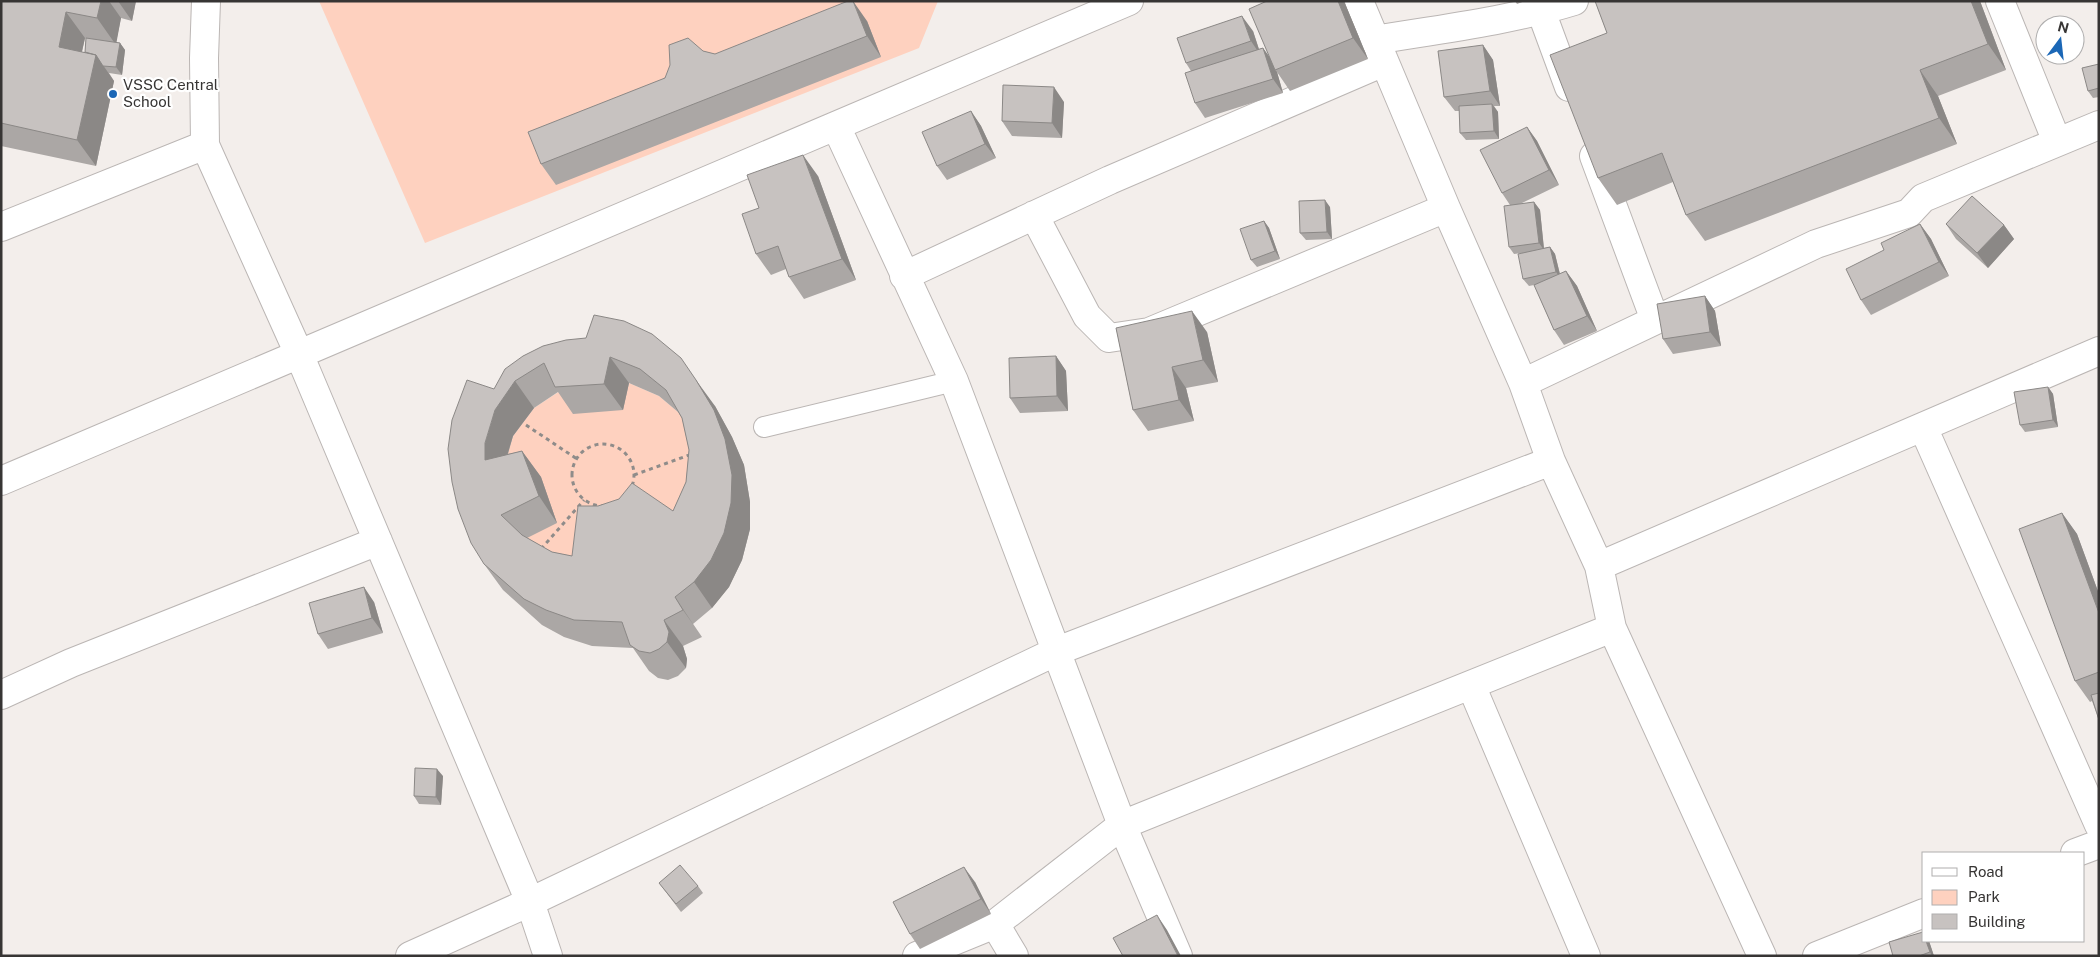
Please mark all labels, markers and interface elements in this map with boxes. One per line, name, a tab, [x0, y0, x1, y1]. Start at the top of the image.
north arrow	[2035, 15, 2085, 65]
text: N	[2056, 18, 2071, 37]
place label: VSSC Central School	[123, 76, 218, 110]
marker: VSSC Central School	[107, 88, 119, 100]
legend	[1922, 852, 2085, 942]
text: Road	[1968, 863, 2004, 880]
text: Park	[1968, 888, 2000, 905]
text: Building	[1968, 913, 2026, 930]

